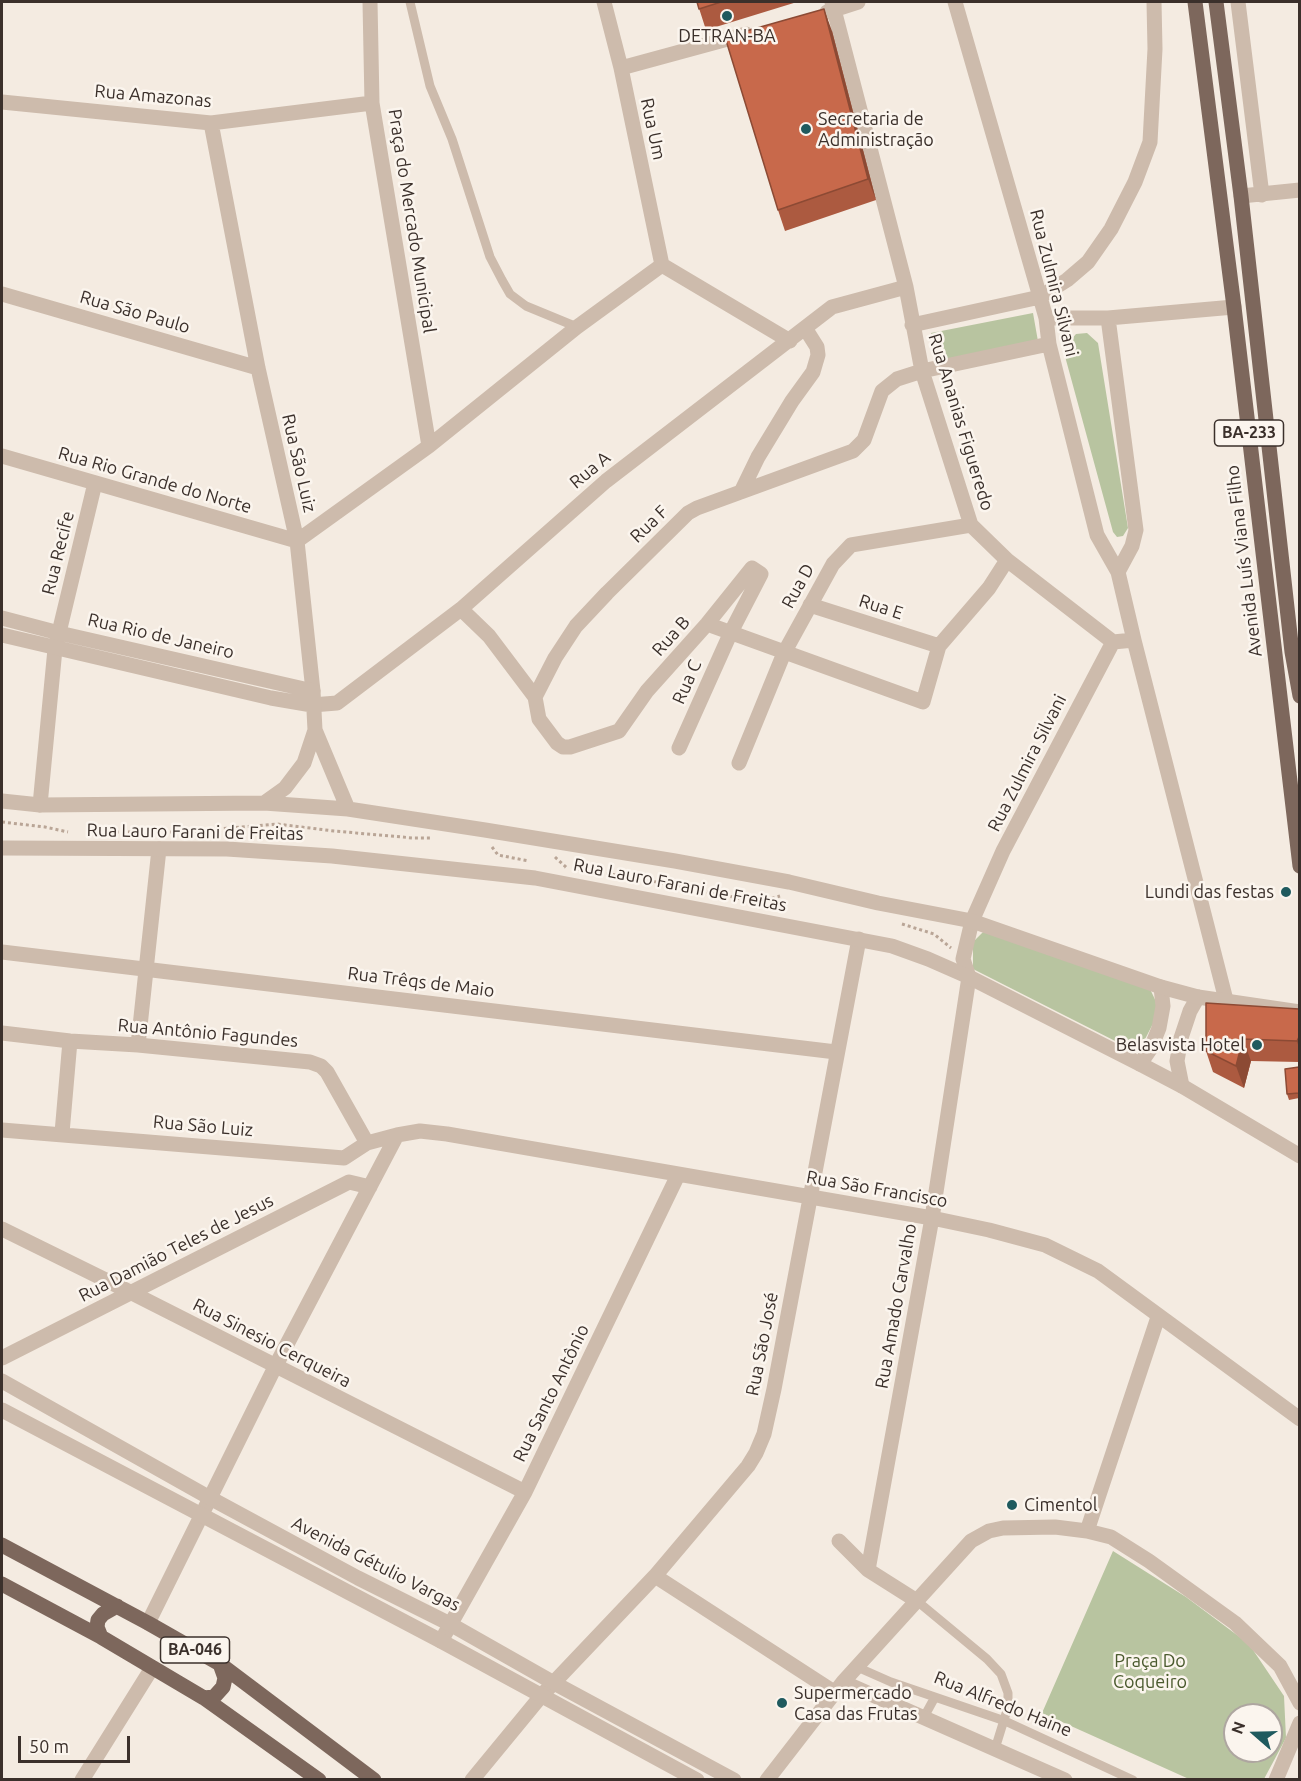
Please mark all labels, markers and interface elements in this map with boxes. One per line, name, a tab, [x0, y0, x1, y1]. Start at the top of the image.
marker: DETRAN-BA	[720, 9, 734, 23]
place label: DETRAN-BA	[678, 25, 776, 47]
street label: Rua Amazonas	[94, 80, 212, 112]
street label: Rua Um	[636, 96, 670, 162]
street label: Praça do Mercado Municipal	[384, 107, 440, 335]
place label: Secretaria de Administração	[818, 108, 934, 150]
marker: Secretaria de Administração	[799, 122, 813, 136]
street label: Rua Zulmira Silvani	[1025, 207, 1083, 359]
street label: Rua São Paulo	[77, 286, 193, 338]
street label: Rua Ananias Figueredo	[924, 331, 998, 513]
street label: Rua São Luiz	[277, 412, 321, 514]
road number: BA-233	[1214, 420, 1284, 446]
street label: Rua Rio Grande do Norte	[56, 442, 254, 518]
street label: Rua A	[565, 447, 615, 493]
street label: Avenida Luís Viana Filho	[1222, 464, 1266, 658]
street label: Rua F	[626, 501, 672, 547]
street label: Rua Recife	[37, 509, 79, 597]
street label: Rua D	[777, 560, 819, 612]
street label: Rua E	[856, 590, 906, 624]
street label: Rua Rio de Janeiro	[86, 609, 236, 663]
street label: Rua B	[647, 612, 695, 660]
street label: Rua C	[668, 657, 706, 707]
street label: Rua Zulmira Silvani	[983, 691, 1071, 835]
street label: Rua Lauro Farani de Freitas	[86, 819, 304, 845]
street label: Rua Lauro Farani de Freitas	[571, 854, 789, 916]
place label: Lundi das festas	[1145, 881, 1274, 903]
marker: Lundi das festas	[1279, 885, 1293, 899]
street label: Rua Trêqs de Maio	[346, 962, 496, 1002]
street label: Rua Antônio Fagundes	[117, 1014, 299, 1052]
place label: Belasvista Hotel	[1116, 1034, 1245, 1056]
marker: Belasvista Hotel	[1250, 1038, 1264, 1052]
street label: Rua São Luiz	[152, 1111, 254, 1141]
street label: Rua São Francisco	[805, 1166, 949, 1212]
street label: Rua Damião Teles de Jesus	[75, 1189, 277, 1307]
street label: Rua Amado Carvalho	[871, 1222, 921, 1390]
street label: Rua São José	[741, 1290, 783, 1398]
street label: Rua Sinesio Cerqueira	[189, 1294, 355, 1392]
street label: Rua Santo Antônio	[508, 1321, 594, 1465]
place label: Cimentol	[1024, 1494, 1097, 1516]
marker: Cimentol	[1005, 1498, 1019, 1512]
street label: Avenida Gétulio Vargas	[288, 1512, 464, 1616]
road number: BA-046	[160, 1637, 230, 1663]
park label: Praça Do Coqueiro	[1113, 1650, 1187, 1692]
street label: Rua Alfredo Haine	[931, 1667, 1075, 1741]
place label: Supermercado Casa das Frutas	[794, 1682, 918, 1724]
marker: Supermercado Casa das Frutas	[775, 1696, 789, 1710]
north arrow	[1223, 1703, 1283, 1763]
text: N	[1227, 1719, 1248, 1736]
scale bar	[21, 1724, 134, 1762]
text: 50 m	[29, 1736, 69, 1756]

